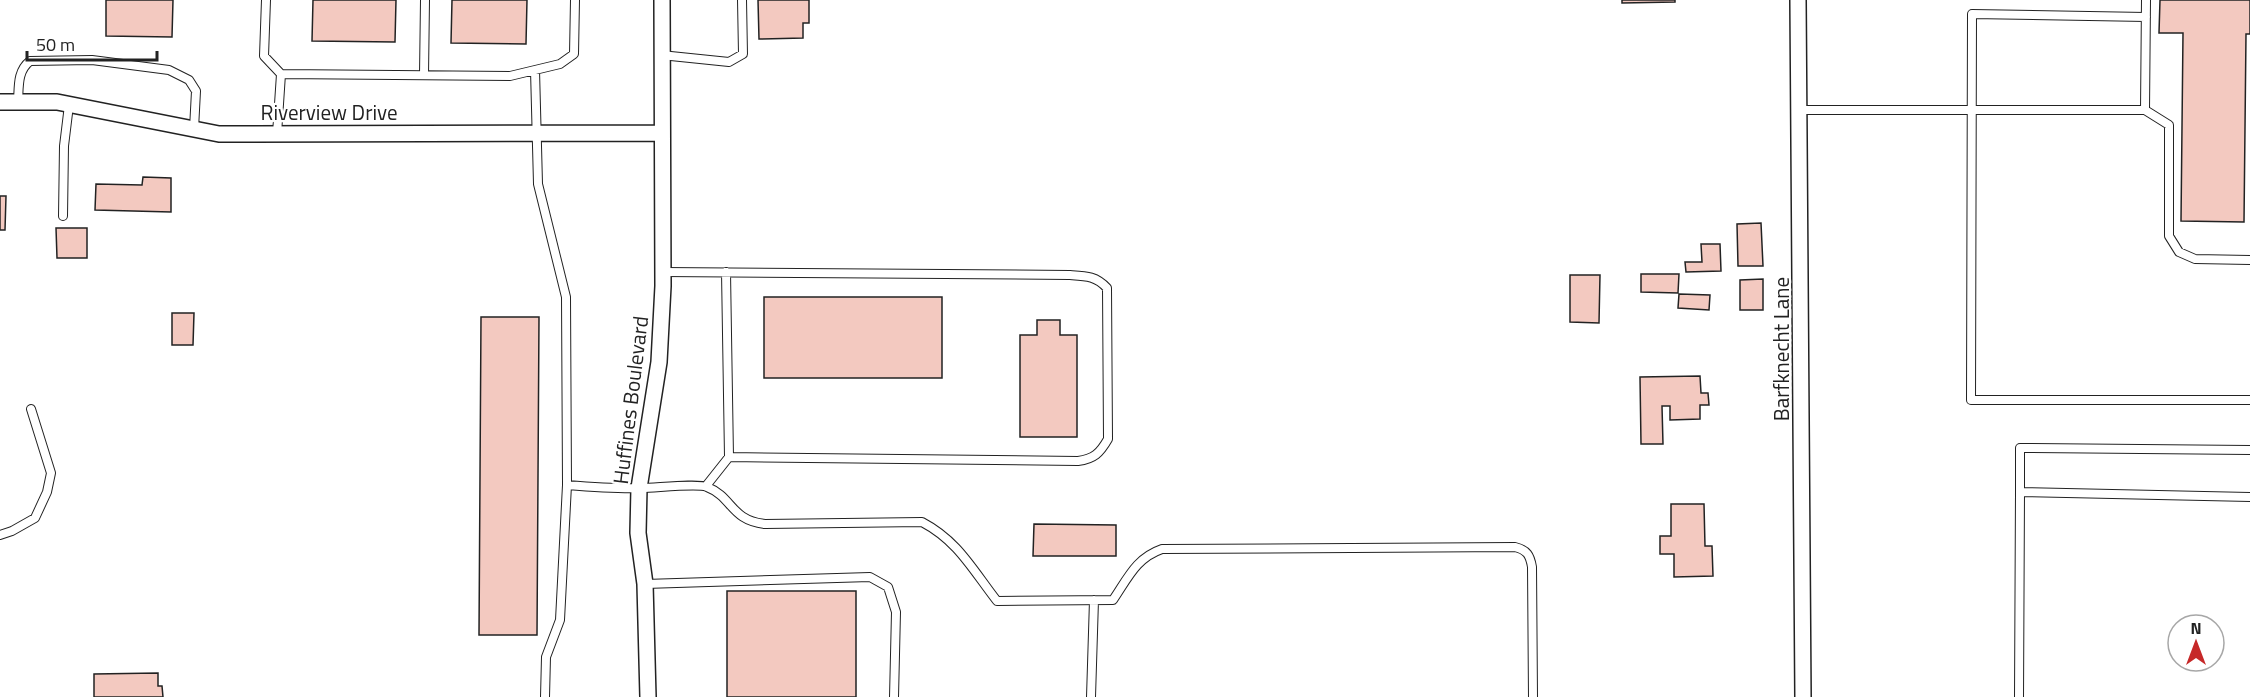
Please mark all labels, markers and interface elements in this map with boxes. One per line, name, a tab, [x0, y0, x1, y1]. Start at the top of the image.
scale bar	[27, 24, 158, 62]
text: 50 m	[36, 31, 75, 58]
street label: Riverview Drive	[260, 96, 398, 128]
street label: Barfknecht Lane	[1765, 277, 1797, 421]
street label: Huffines Boulevard	[604, 314, 656, 486]
north arrow	[2166, 613, 2226, 673]
text: N	[2190, 616, 2202, 640]

